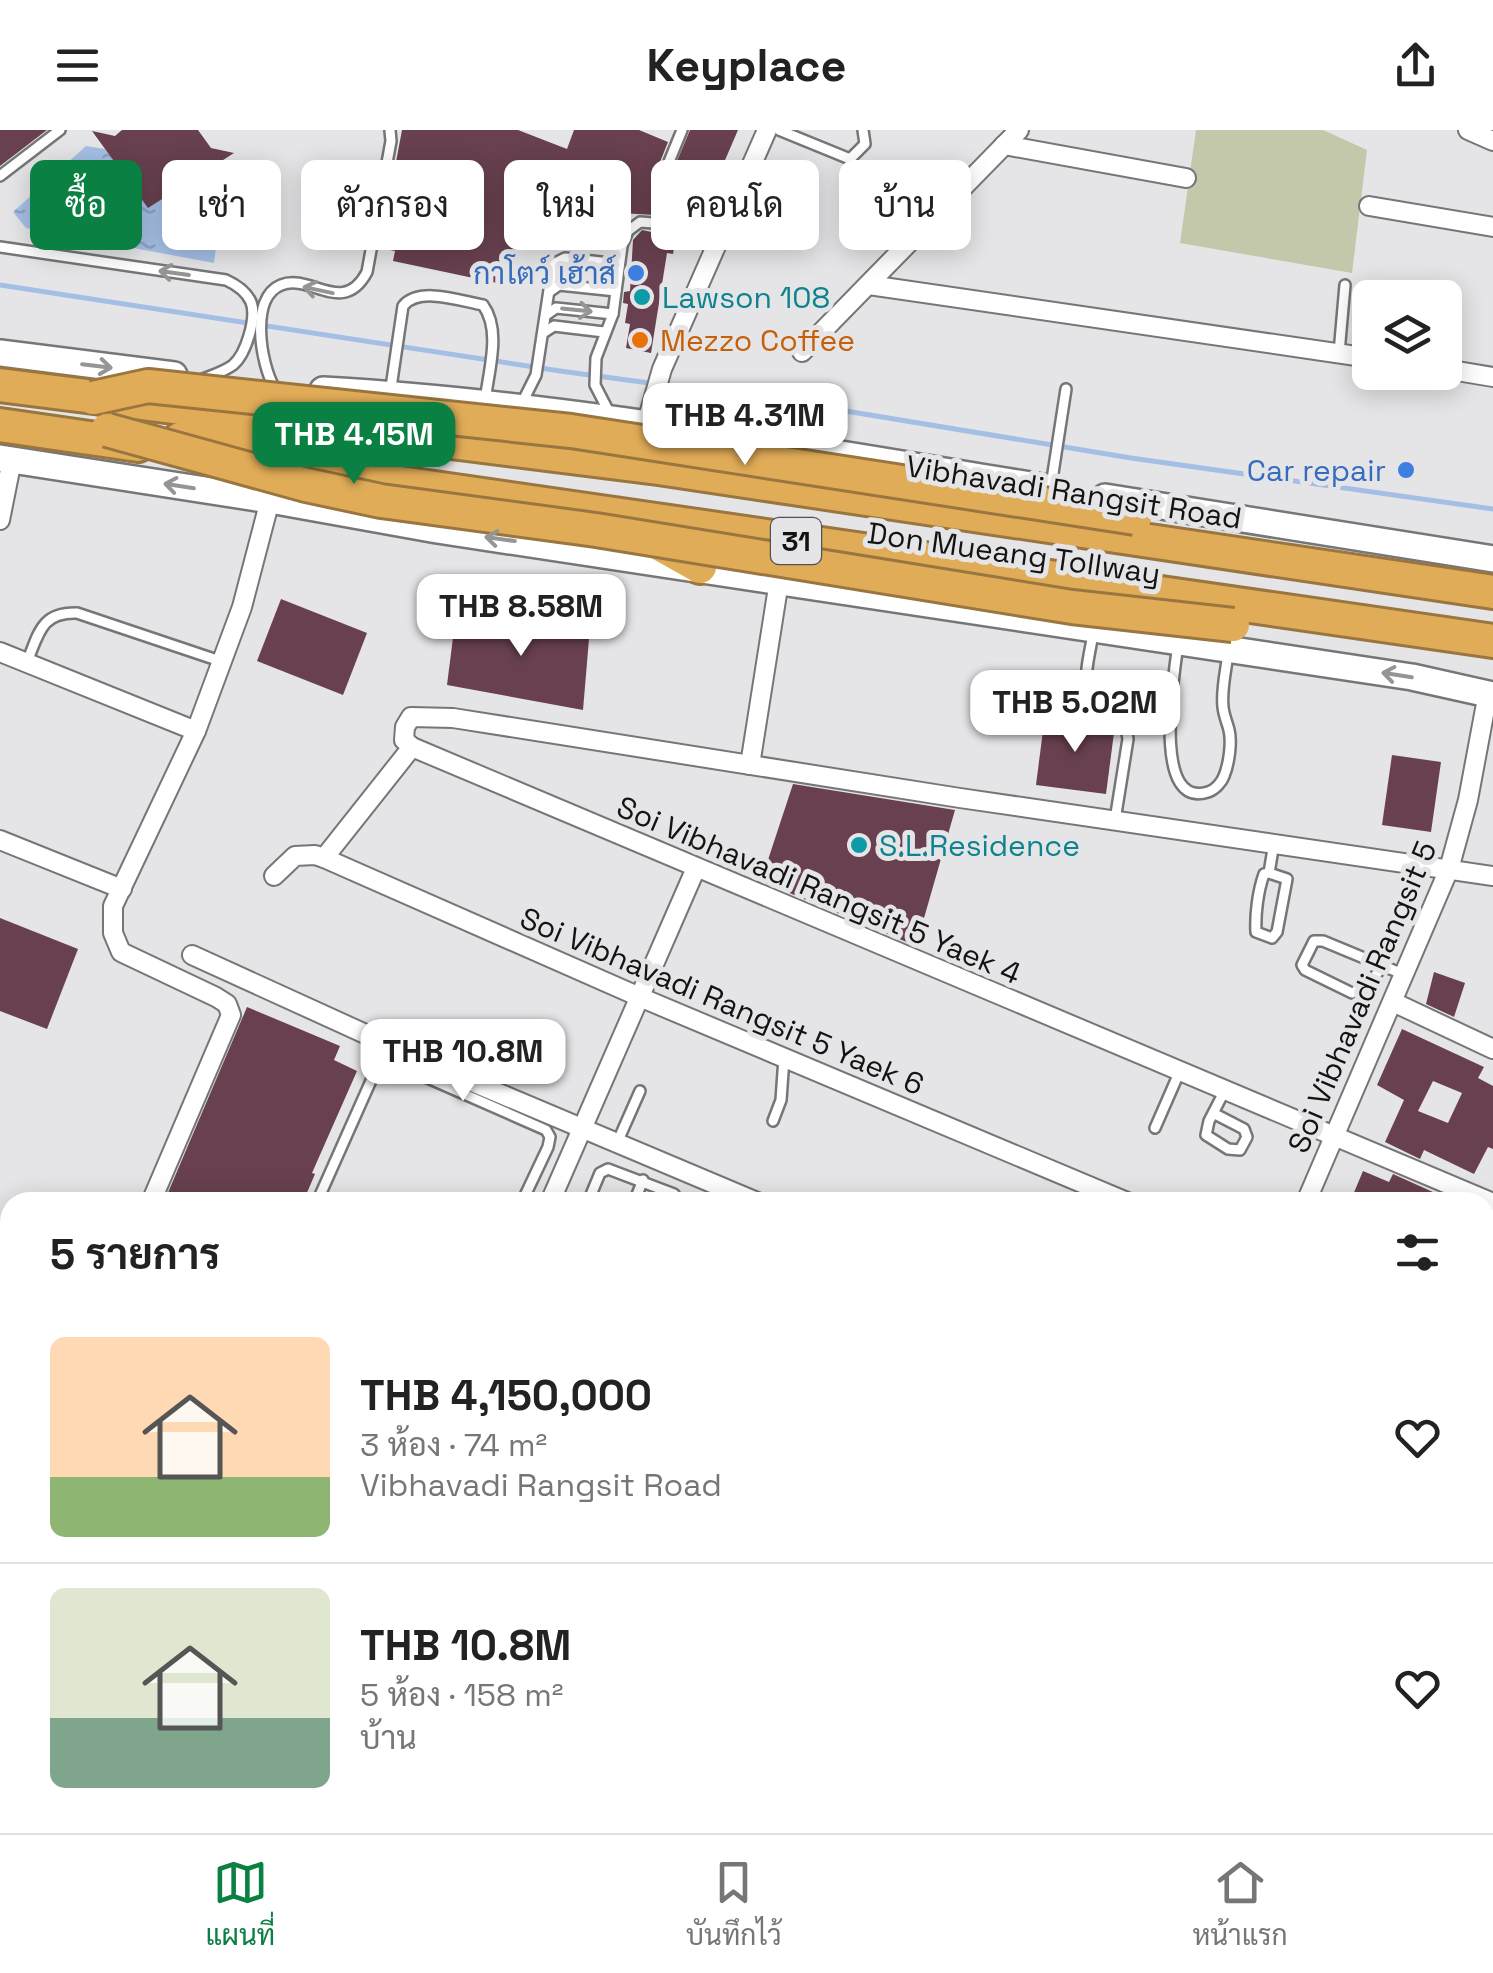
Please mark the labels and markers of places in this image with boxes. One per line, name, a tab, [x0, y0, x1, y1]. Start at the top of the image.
place label: กาโตว์ เฮ้าส์	[473, 253, 616, 293]
marker: กาโตว์ เฮ้าส์	[625, 262, 647, 284]
place label: Lawson 108	[662, 278, 830, 317]
marker: Lawson 108	[631, 286, 653, 308]
place label: Mezzo Coffee	[660, 321, 855, 360]
marker: Mezzo Coffee	[629, 329, 651, 351]
pin: THB 4.31M	[631, 383, 859, 468]
pin: THB 4.15M	[240, 402, 468, 487]
place label: Car repair	[1247, 451, 1386, 490]
marker: Car repair	[1395, 459, 1417, 481]
pin: THB 8.58M	[407, 574, 635, 659]
pin: THB 5.02M	[961, 670, 1189, 755]
place label: S.L.Residence	[879, 826, 1080, 865]
marker: S.L.Residence	[848, 834, 870, 856]
pin: THB 10.8M	[349, 1019, 577, 1104]

